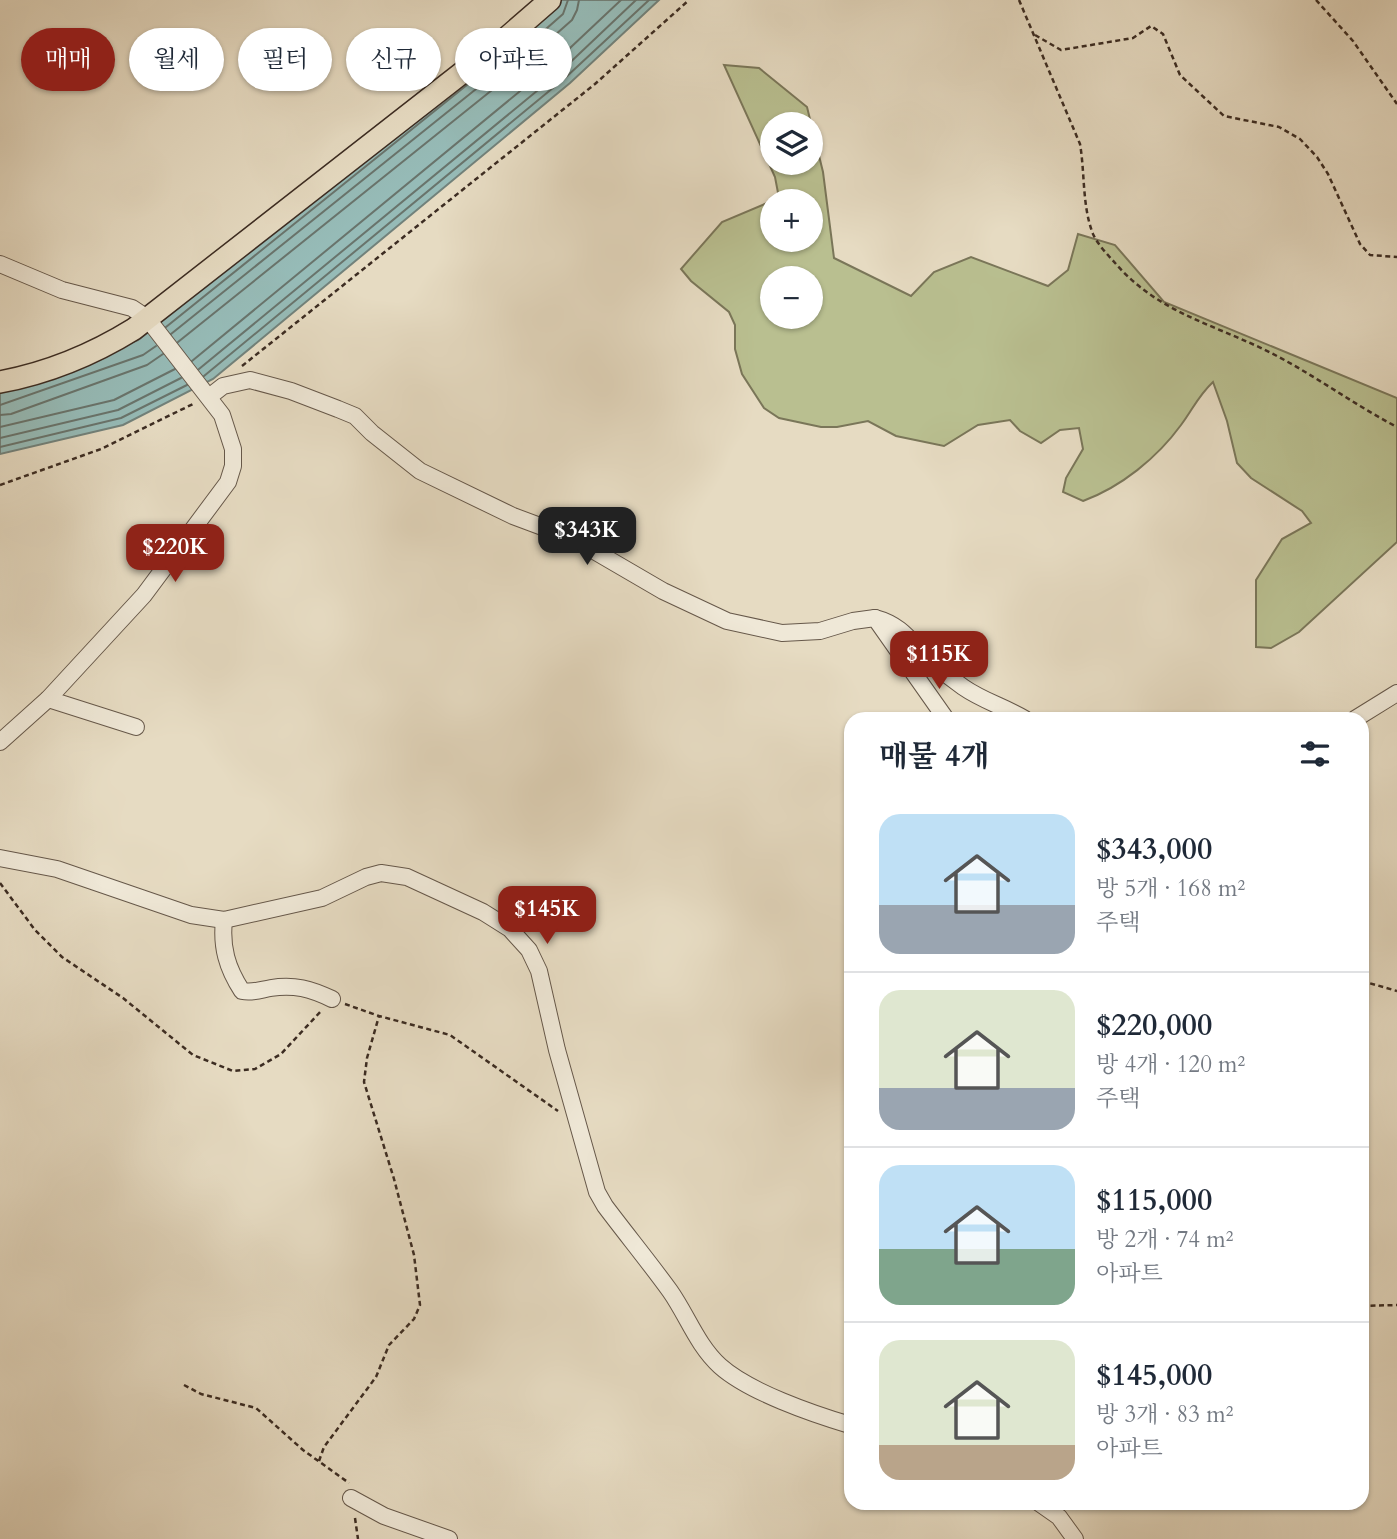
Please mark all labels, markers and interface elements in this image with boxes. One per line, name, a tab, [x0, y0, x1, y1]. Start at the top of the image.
chip: 매매	[21, 28, 115, 91]
chip: 월세	[129, 28, 224, 91]
chip: 필터	[238, 28, 332, 91]
chip: 신규	[346, 28, 441, 91]
chip: 아파트	[455, 28, 572, 91]
map controls	[760, 112, 823, 329]
button: layers	[760, 112, 823, 175]
button: +	[760, 189, 823, 252]
button: −	[760, 266, 823, 329]
pin: $343K	[538, 508, 636, 567]
text: $343K	[554, 514, 620, 545]
pin: $220K	[126, 524, 224, 584]
text: $220K	[142, 531, 208, 562]
pin: $115K	[890, 632, 988, 691]
text: $115K	[906, 638, 972, 669]
icon: filters	[1296, 735, 1334, 773]
text: 매물 4개	[879, 736, 989, 777]
text: $343,000	[1096, 829, 1212, 870]
icon: home	[935, 842, 1019, 926]
text: 방 5개 · 168 m²	[1096, 873, 1245, 904]
pin: $145K	[498, 886, 596, 946]
text: $145K	[514, 893, 580, 924]
text: 주택	[1096, 907, 1140, 938]
text: $220,000	[1096, 1005, 1212, 1046]
icon: home	[935, 1018, 1019, 1102]
text: 방 4개 · 120 m²	[1096, 1049, 1245, 1080]
text: 주택	[1096, 1083, 1140, 1114]
text: $115,000	[1096, 1180, 1212, 1221]
icon: home	[935, 1193, 1019, 1277]
text: 방 2개 · 74 m²	[1096, 1224, 1233, 1255]
text: 아파트	[1096, 1258, 1163, 1289]
text: $145,000	[1096, 1355, 1212, 1396]
icon: home	[935, 1368, 1019, 1452]
text: 방 3개 · 83 m²	[1096, 1399, 1233, 1430]
text: 아파트	[1096, 1433, 1163, 1464]

